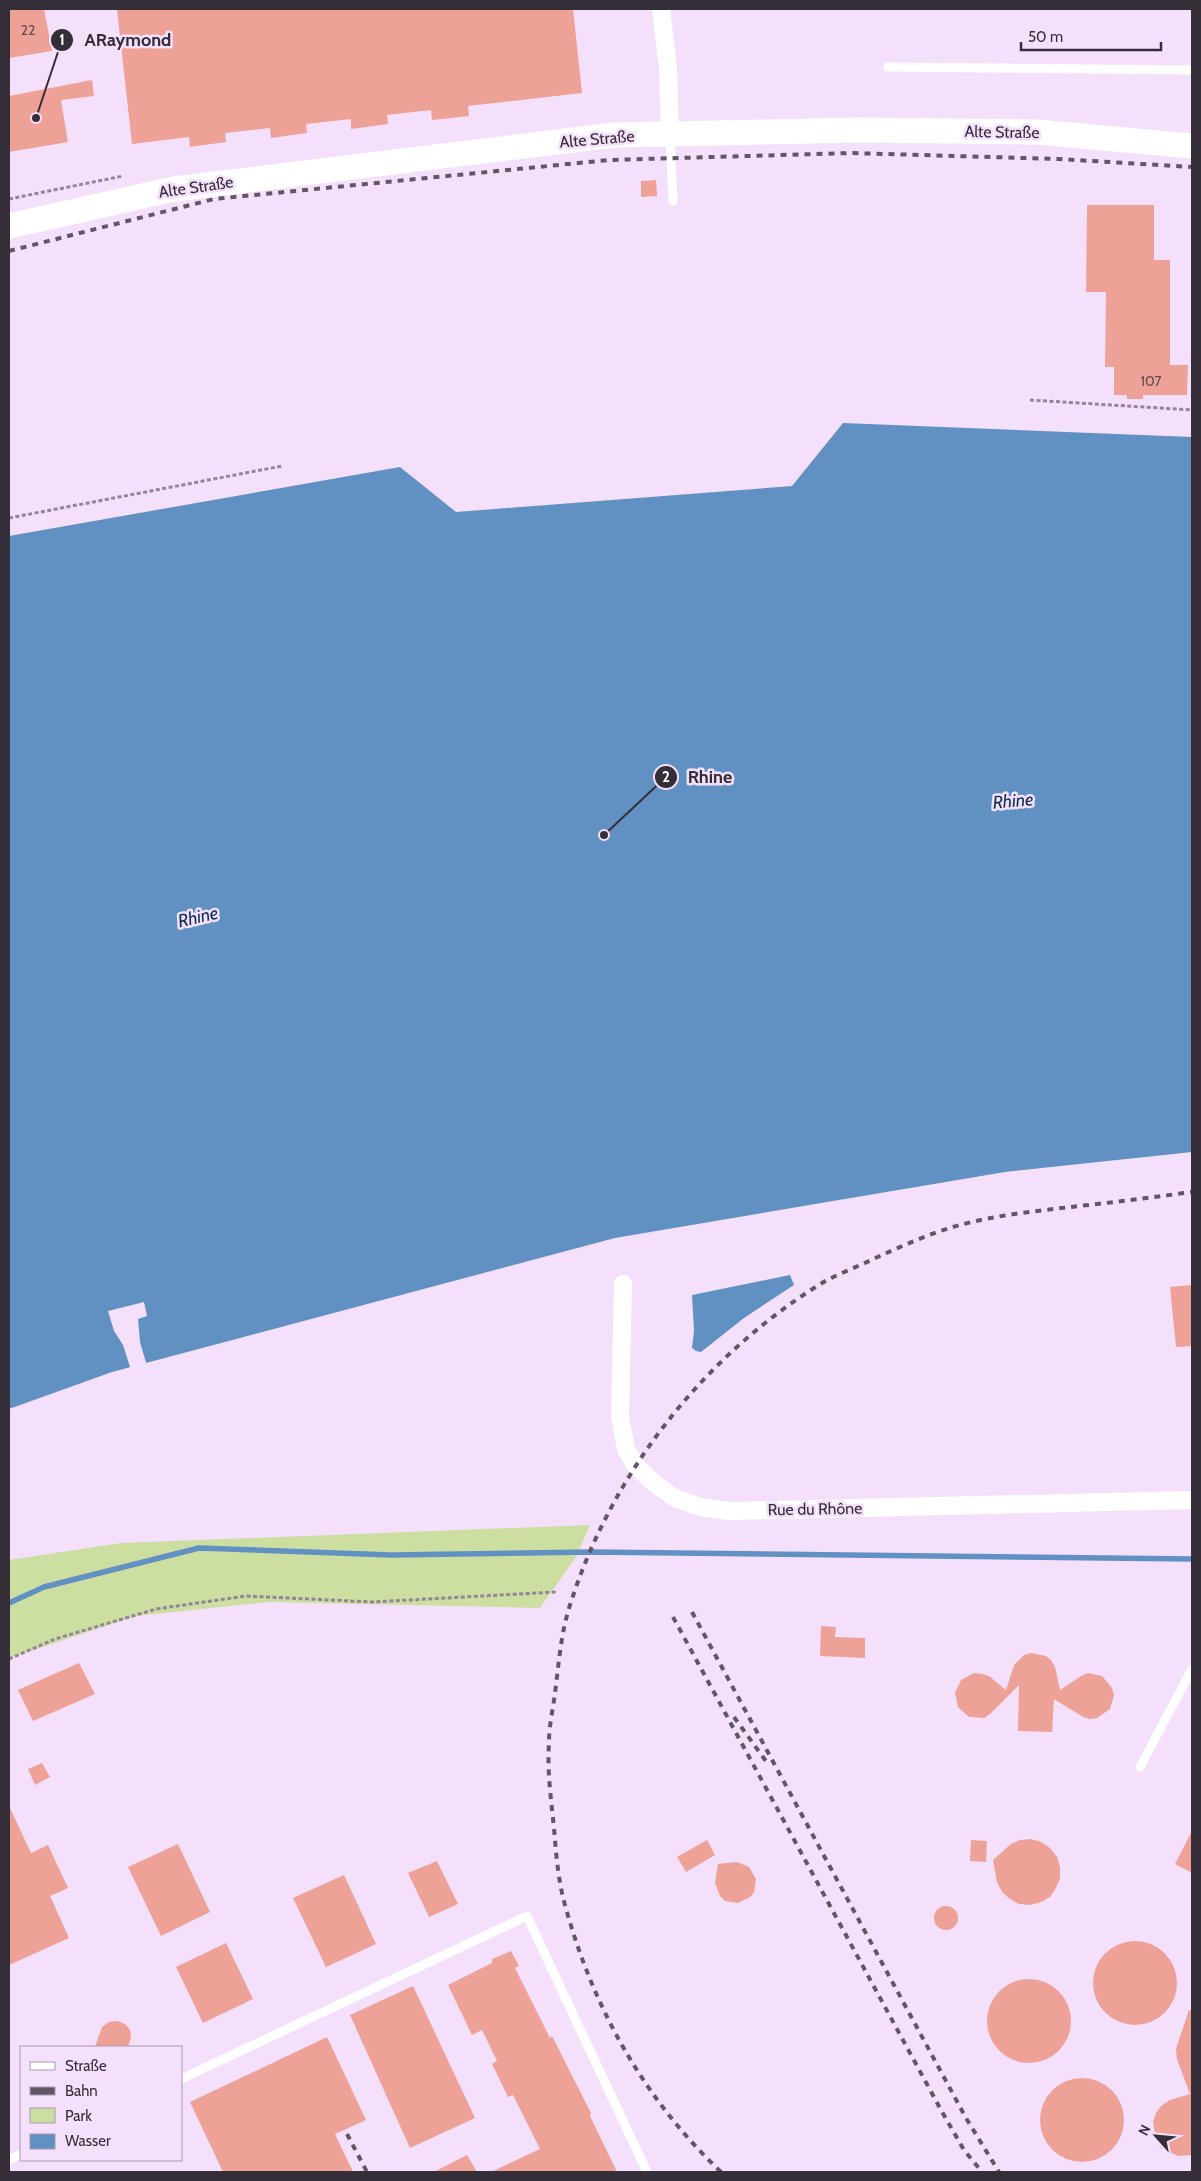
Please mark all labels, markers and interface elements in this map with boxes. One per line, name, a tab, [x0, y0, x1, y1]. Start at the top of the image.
scale bar	[1021, 20, 1161, 52]
house number: 22	[21, 21, 35, 39]
callout: ARaymond	[49, 23, 181, 56]
text: 50 m	[1028, 28, 1063, 46]
text: ARaymond	[85, 29, 171, 51]
text: 1	[59, 31, 65, 49]
street label: Alte Straße	[964, 122, 1040, 142]
street label: Alte Straße	[559, 126, 635, 152]
street label: Alte Straße	[158, 172, 234, 202]
house number: 107	[1140, 372, 1162, 390]
callout: Rhine	[653, 760, 743, 793]
text: Rhine	[688, 766, 732, 788]
text: 2	[662, 768, 670, 786]
water label: Rhine	[992, 788, 1034, 814]
water label: Rhine	[176, 902, 220, 932]
street label: Rue du Rhône	[768, 1499, 862, 1519]
legend	[20, 2046, 182, 2161]
text: Straße	[65, 2057, 107, 2075]
text: Bahn	[65, 2082, 98, 2100]
text: Park	[65, 2107, 92, 2125]
north arrow	[1131, 2111, 1181, 2161]
text: N	[1134, 2122, 1155, 2139]
text: Wasser	[65, 2132, 111, 2150]

